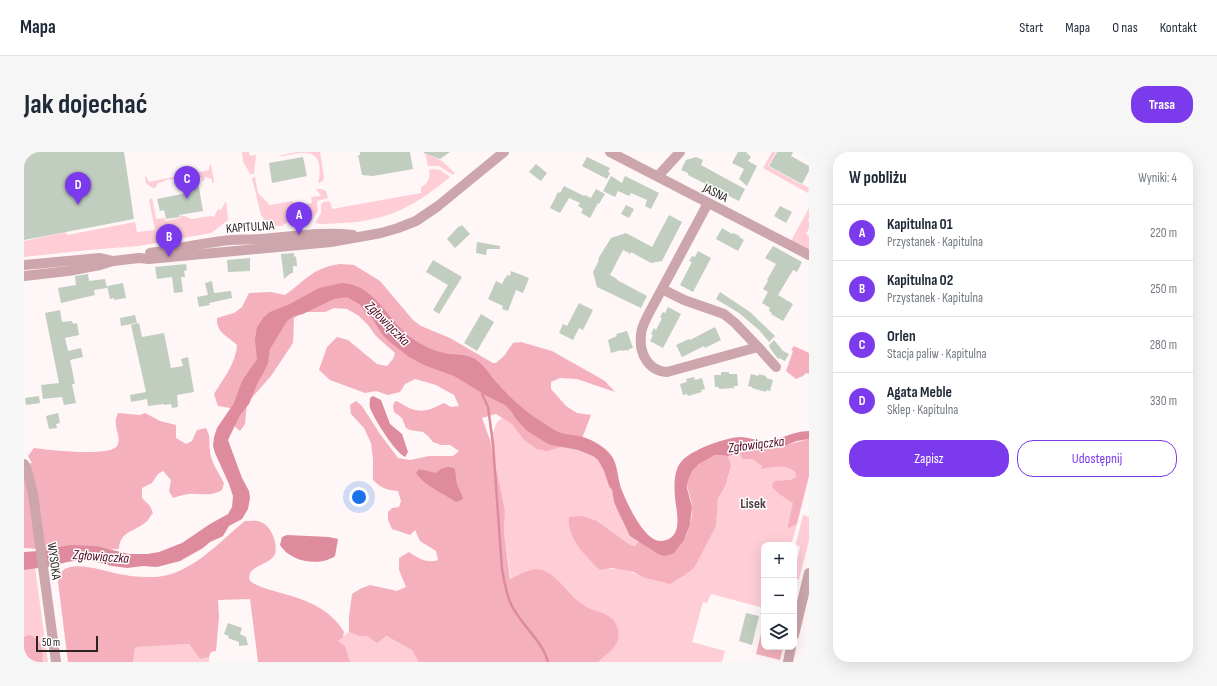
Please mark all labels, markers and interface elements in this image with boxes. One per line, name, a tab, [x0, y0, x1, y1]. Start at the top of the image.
text: Mapa	[20, 16, 56, 39]
text: Start	[1019, 19, 1043, 36]
text: Mapa	[1065, 19, 1090, 36]
text: O nas	[1112, 19, 1138, 36]
text: Kontakt	[1160, 19, 1197, 36]
button: Trasa	[1131, 86, 1193, 123]
text: Jak dojechać	[24, 88, 147, 121]
pin: C	[174, 166, 200, 199]
text: W pobliżu	[849, 168, 907, 188]
text: Wyniki: 4	[1138, 170, 1177, 186]
pin: D	[65, 172, 91, 205]
street label: JASNA	[699, 179, 731, 206]
pin: A	[286, 202, 312, 235]
text: Kapitulna 01	[887, 215, 953, 234]
street label: KAPITULNA	[225, 217, 275, 237]
pin: B	[156, 224, 182, 257]
text: A	[859, 225, 865, 241]
text: 220 m	[1150, 225, 1177, 241]
text: Przystanek · Kapitulna	[887, 234, 983, 250]
text: Kapitulna 02	[887, 271, 953, 290]
text: B	[859, 281, 865, 297]
text: 250 m	[1150, 281, 1177, 297]
text: Przystanek · Kapitulna	[887, 290, 983, 306]
water label: Zgłowiączka	[361, 297, 414, 349]
text: Orlen	[887, 327, 916, 346]
text: C	[859, 337, 865, 353]
text: 280 m	[1150, 337, 1177, 353]
text: Stacja paliw · Kapitulna	[887, 346, 987, 362]
text: Agata Meble	[887, 383, 952, 402]
text: D	[859, 393, 865, 409]
text: 330 m	[1150, 393, 1177, 409]
text: Sklep · Kapitulna	[887, 402, 958, 418]
water label: Zgłowiączka	[726, 433, 785, 456]
button: Zapisz	[849, 440, 1009, 477]
button: Udostępnij	[1017, 440, 1177, 477]
your location	[349, 487, 369, 507]
district label: Lisek	[740, 495, 766, 512]
street label: WYSOKA	[43, 542, 65, 581]
map controls	[761, 542, 797, 650]
button: +	[761, 542, 797, 578]
water label: Zgłowiączka	[71, 546, 130, 567]
button: −	[761, 578, 797, 614]
button: layers	[761, 614, 797, 650]
scale bar	[36, 634, 98, 653]
text: 50 m	[42, 636, 60, 649]

